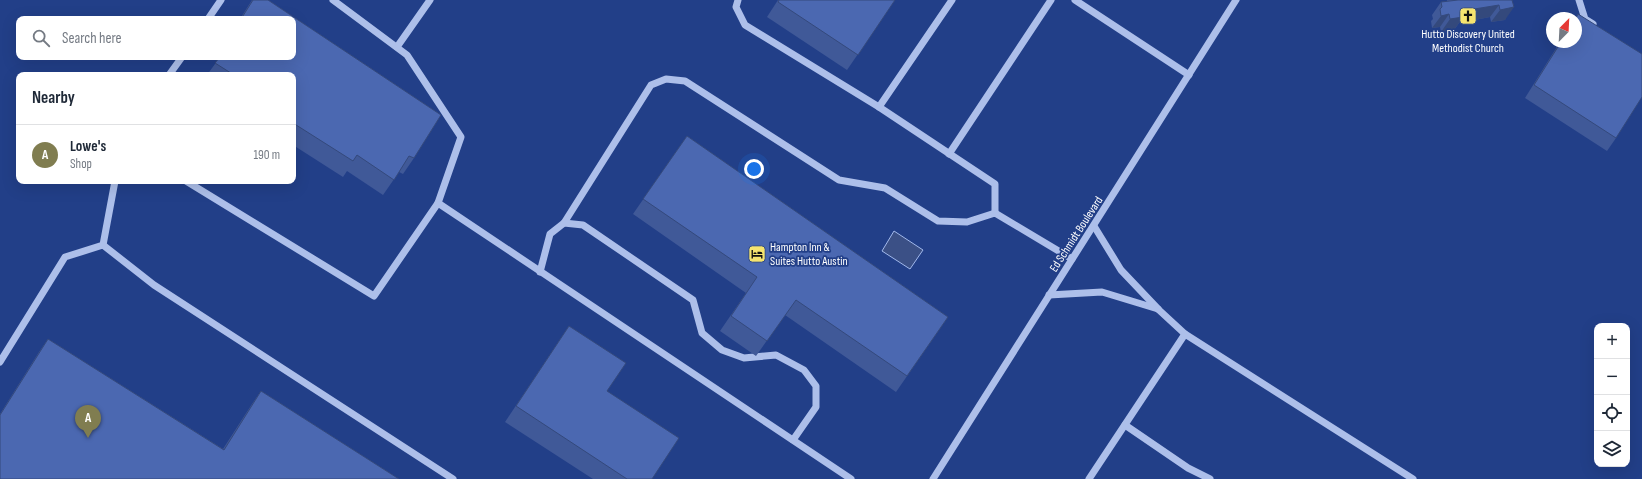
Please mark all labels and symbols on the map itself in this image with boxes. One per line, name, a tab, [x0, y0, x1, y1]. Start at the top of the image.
church icon: Hutto Discovery United Methodist Church	[1458, 6, 1478, 26]
north arrow	[1546, 12, 1582, 48]
place label: Hutto Discovery United Methodist Church	[1421, 27, 1515, 56]
your location	[744, 159, 764, 179]
street label: Ed Schmidt Boulevard	[1046, 194, 1106, 275]
place label: Hampton Inn & Suites Hutto Austin	[770, 240, 848, 269]
hotel icon: Hampton Inn & Suites Hutto Austin	[747, 244, 767, 264]
pin: A	[75, 405, 101, 438]

